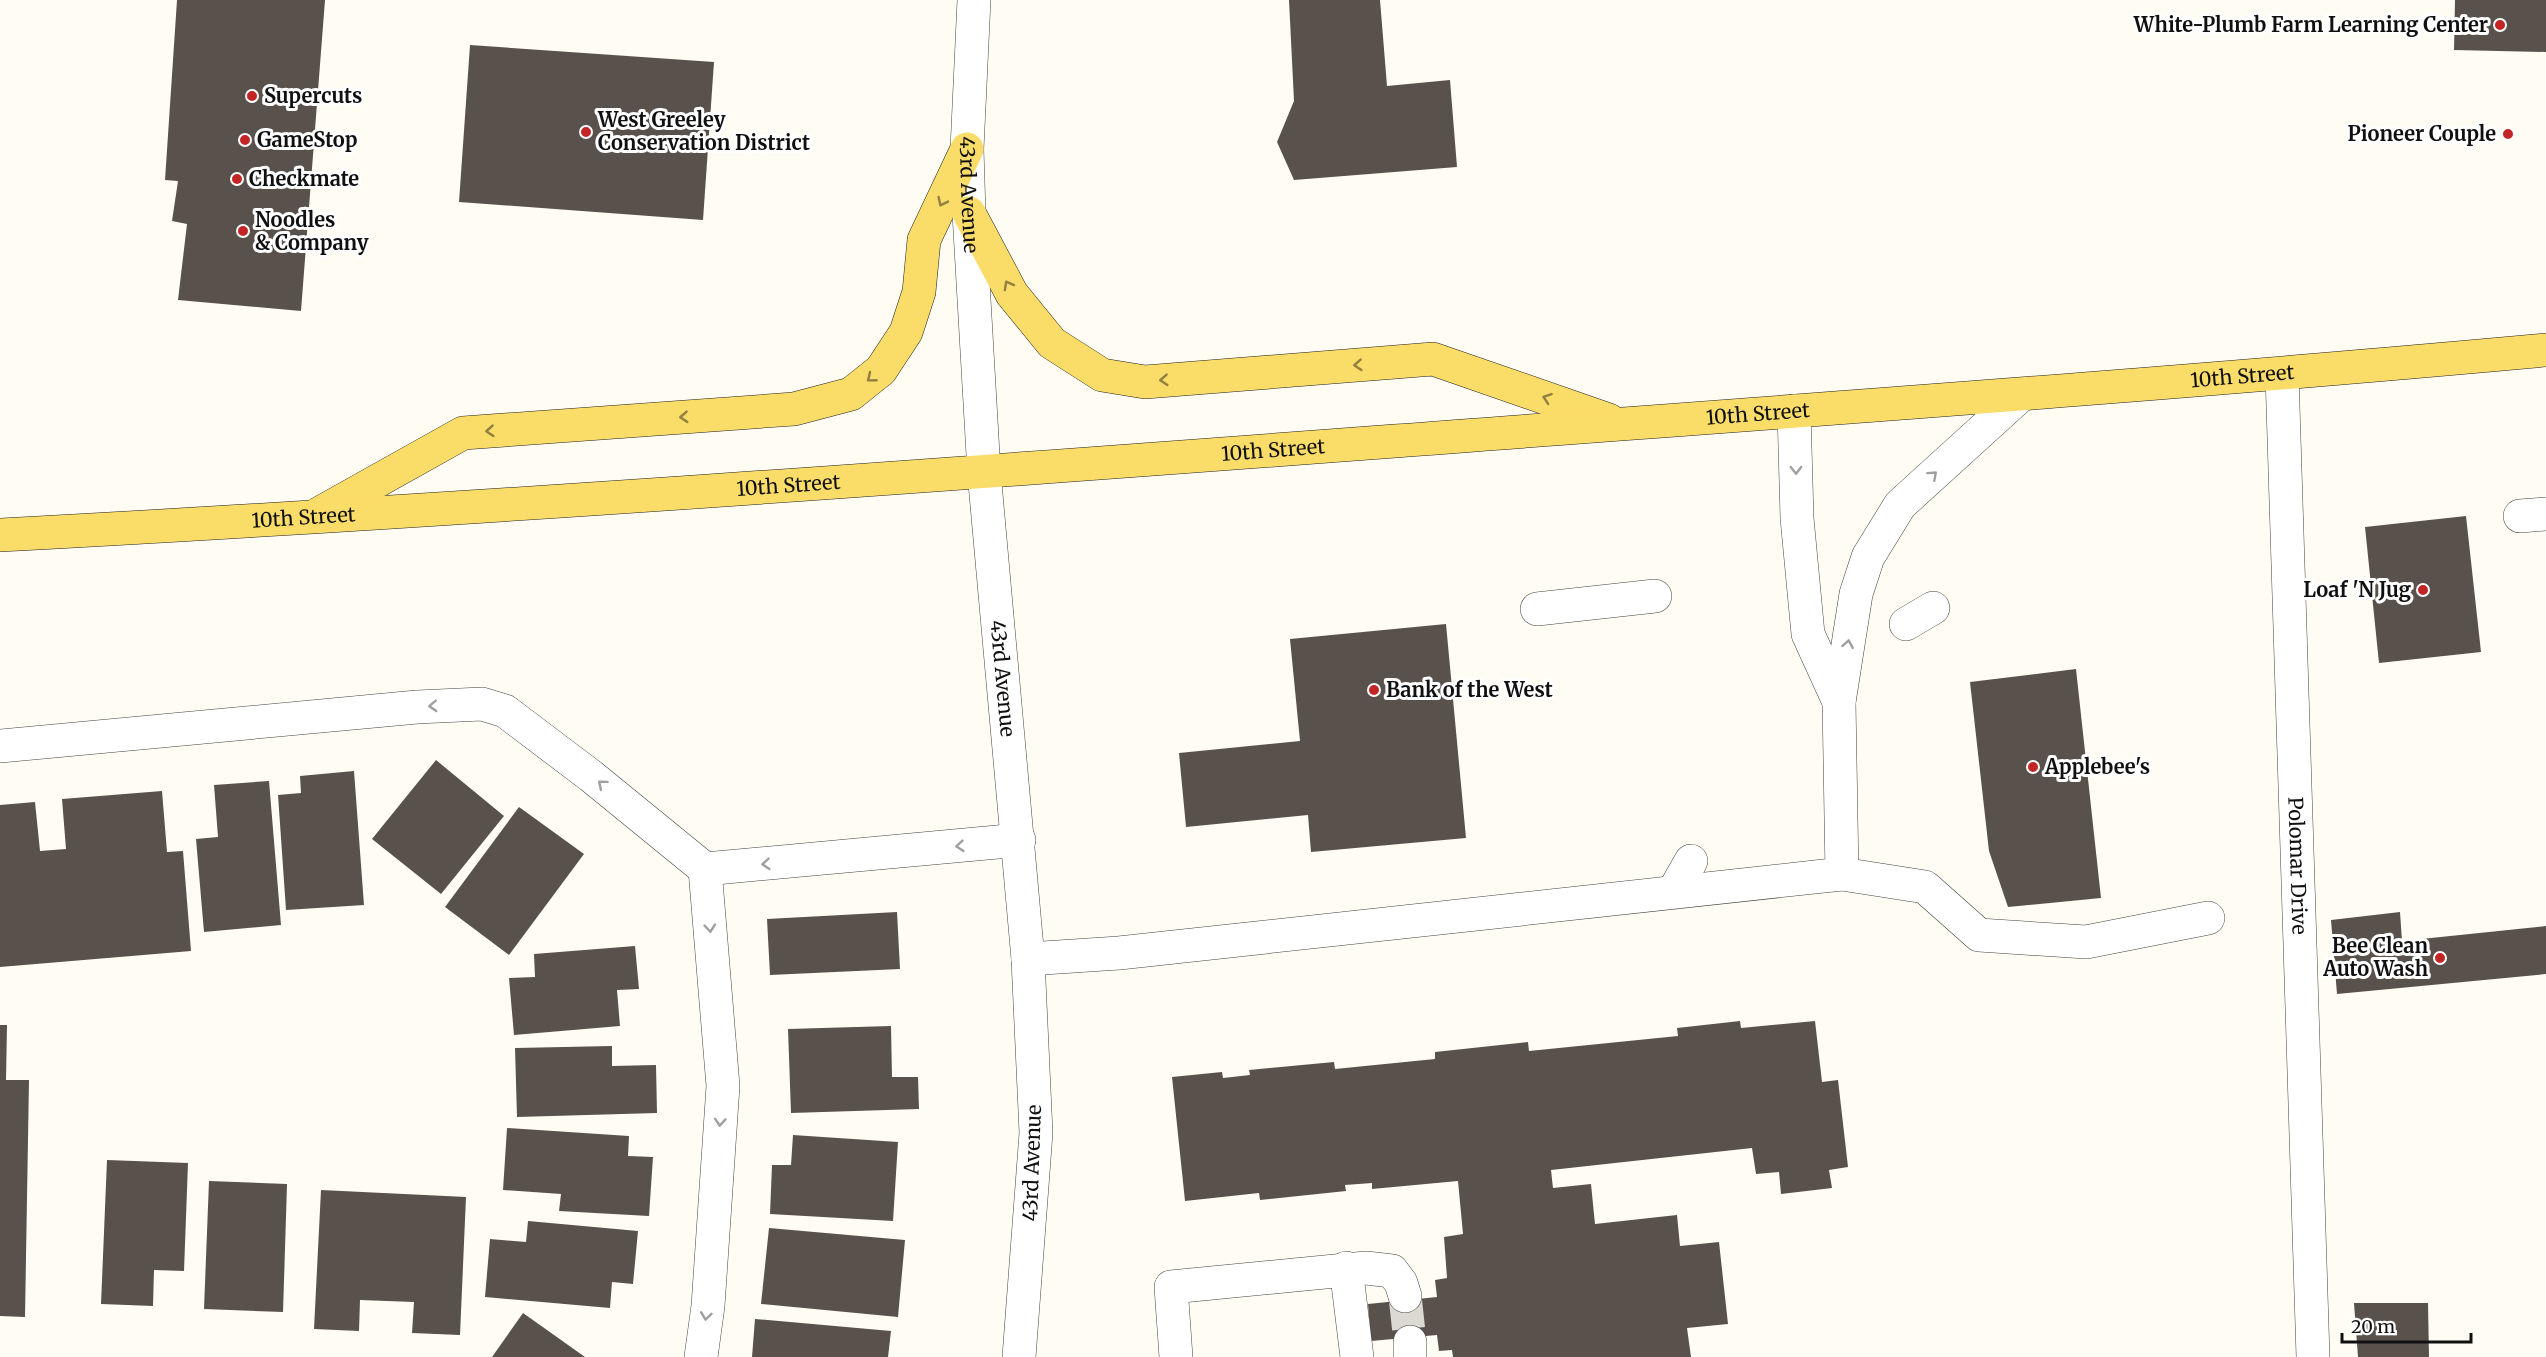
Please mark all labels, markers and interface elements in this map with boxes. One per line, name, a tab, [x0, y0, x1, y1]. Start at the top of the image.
place label: White-Plumb Farm Learning Center	[2133, 12, 2488, 37]
marker: White-Plumb Farm Learning Center	[2493, 18, 2507, 32]
place label: Supercuts	[264, 83, 362, 108]
marker: Supercuts	[245, 89, 259, 103]
place label: West Greeley Conservation District	[597, 107, 810, 155]
place label: Pioneer Couple	[2348, 121, 2496, 146]
marker: West Greeley Conservation District	[579, 125, 593, 139]
place label: GameStop	[257, 127, 358, 152]
marker: Pioneer Couple	[2501, 127, 2515, 141]
marker: GameStop	[238, 133, 252, 147]
street label: 43rd Avenue	[955, 136, 984, 254]
place label: Checkmate	[249, 166, 359, 191]
marker: Checkmate	[230, 172, 244, 186]
one-way arrow	[938, 195, 950, 206]
place label: Noodles & Company	[255, 207, 369, 255]
marker: Noodles & Company	[236, 224, 250, 238]
one-way arrow	[1004, 281, 1015, 292]
one-way arrow	[1354, 358, 1363, 371]
street label: 10th Street	[2189, 359, 2295, 392]
one-way arrow	[867, 370, 878, 381]
one-way arrow	[1159, 373, 1168, 386]
one-way arrow	[1542, 393, 1553, 406]
street label: 10th Street	[1705, 397, 1811, 430]
one-way arrow	[679, 410, 689, 423]
one-way arrow	[485, 425, 494, 438]
street label: 10th Street	[1220, 433, 1326, 466]
one-way arrow	[1789, 465, 1802, 474]
street label: 10th Street	[736, 469, 841, 501]
one-way arrow	[1926, 471, 1936, 482]
street label: 10th Street	[251, 501, 356, 533]
place label: Loaf 'N Jug	[2303, 577, 2411, 602]
marker: Loaf 'N Jug	[2416, 583, 2430, 597]
street label: 43rd Avenue	[985, 619, 1021, 738]
one-way arrow	[1842, 640, 1854, 649]
place label: Bank of the West	[1386, 677, 1553, 702]
marker: Bank of the West	[1367, 683, 1381, 697]
one-way arrow	[428, 700, 437, 713]
place label: Applebee's	[2044, 754, 2150, 779]
marker: Applebee's	[2026, 760, 2040, 774]
one-way arrow	[598, 781, 609, 792]
street label: Polomar Drive	[2283, 796, 2313, 935]
one-way arrow	[956, 839, 965, 852]
one-way arrow	[762, 857, 771, 870]
one-way arrow	[703, 923, 716, 932]
place label: Bee Clean Auto Wash	[2322, 933, 2429, 981]
marker: Bee Clean Auto Wash	[2433, 951, 2447, 965]
street label: 43rd Avenue	[1017, 1104, 1046, 1222]
one-way arrow	[714, 1117, 727, 1126]
scale bar	[2342, 1306, 2471, 1344]
one-way arrow	[701, 1312, 713, 1321]
text: 20 m	[2351, 1315, 2395, 1338]

